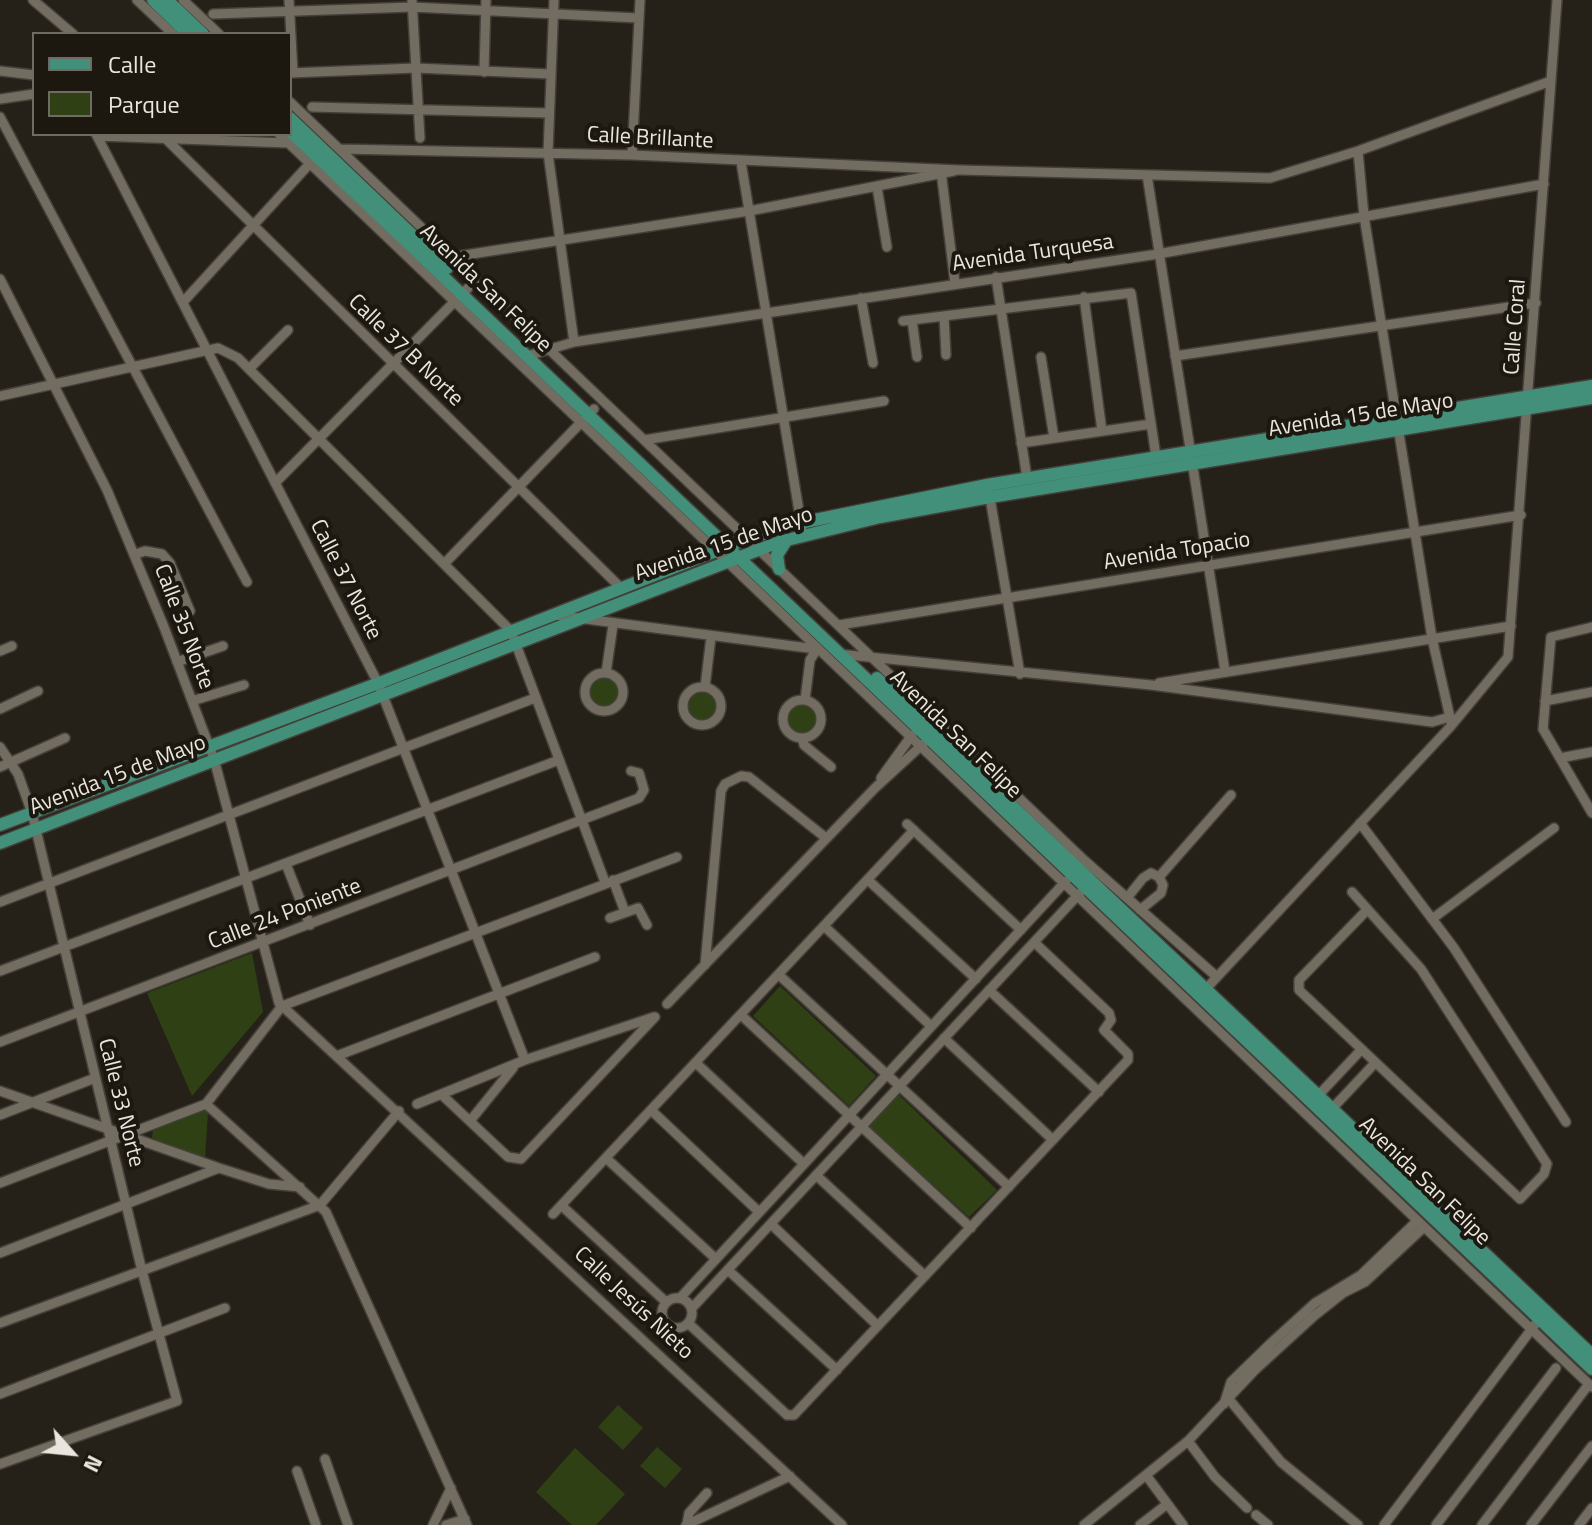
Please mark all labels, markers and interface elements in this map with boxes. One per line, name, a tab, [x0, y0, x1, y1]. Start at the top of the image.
legend	[32, 32, 292, 136]
text: Calle	[108, 46, 156, 82]
text: Parque	[108, 86, 180, 122]
street label: Calle Brillante	[586, 122, 714, 156]
street label: Avenida San Felipe	[414, 219, 556, 359]
street label: Avenida Turquesa	[951, 230, 1115, 278]
street label: Calle Coral	[1499, 278, 1533, 376]
street label: Calle 37 B Norte	[342, 289, 468, 413]
street label: Avenida 15 de Mayo	[1267, 388, 1455, 444]
street label: Avenida 15 de Mayo	[631, 502, 817, 588]
street label: Calle 37 Norte	[303, 515, 387, 645]
street label: Avenida Topacio	[1102, 527, 1252, 577]
street label: Calle 35 Norte	[147, 561, 219, 693]
street label: Avenida San Felipe	[884, 665, 1026, 805]
street label: Avenida 15 de Mayo	[26, 730, 210, 822]
street label: Calle 24 Poniente	[205, 874, 365, 956]
street label: Calle 33 Norte	[91, 1036, 149, 1170]
street label: Avenida San Felipe	[1353, 1112, 1495, 1252]
street label: Calle Jesús Nieto	[568, 1242, 698, 1366]
north arrow	[32, 1413, 112, 1493]
text: N	[75, 1449, 112, 1478]

